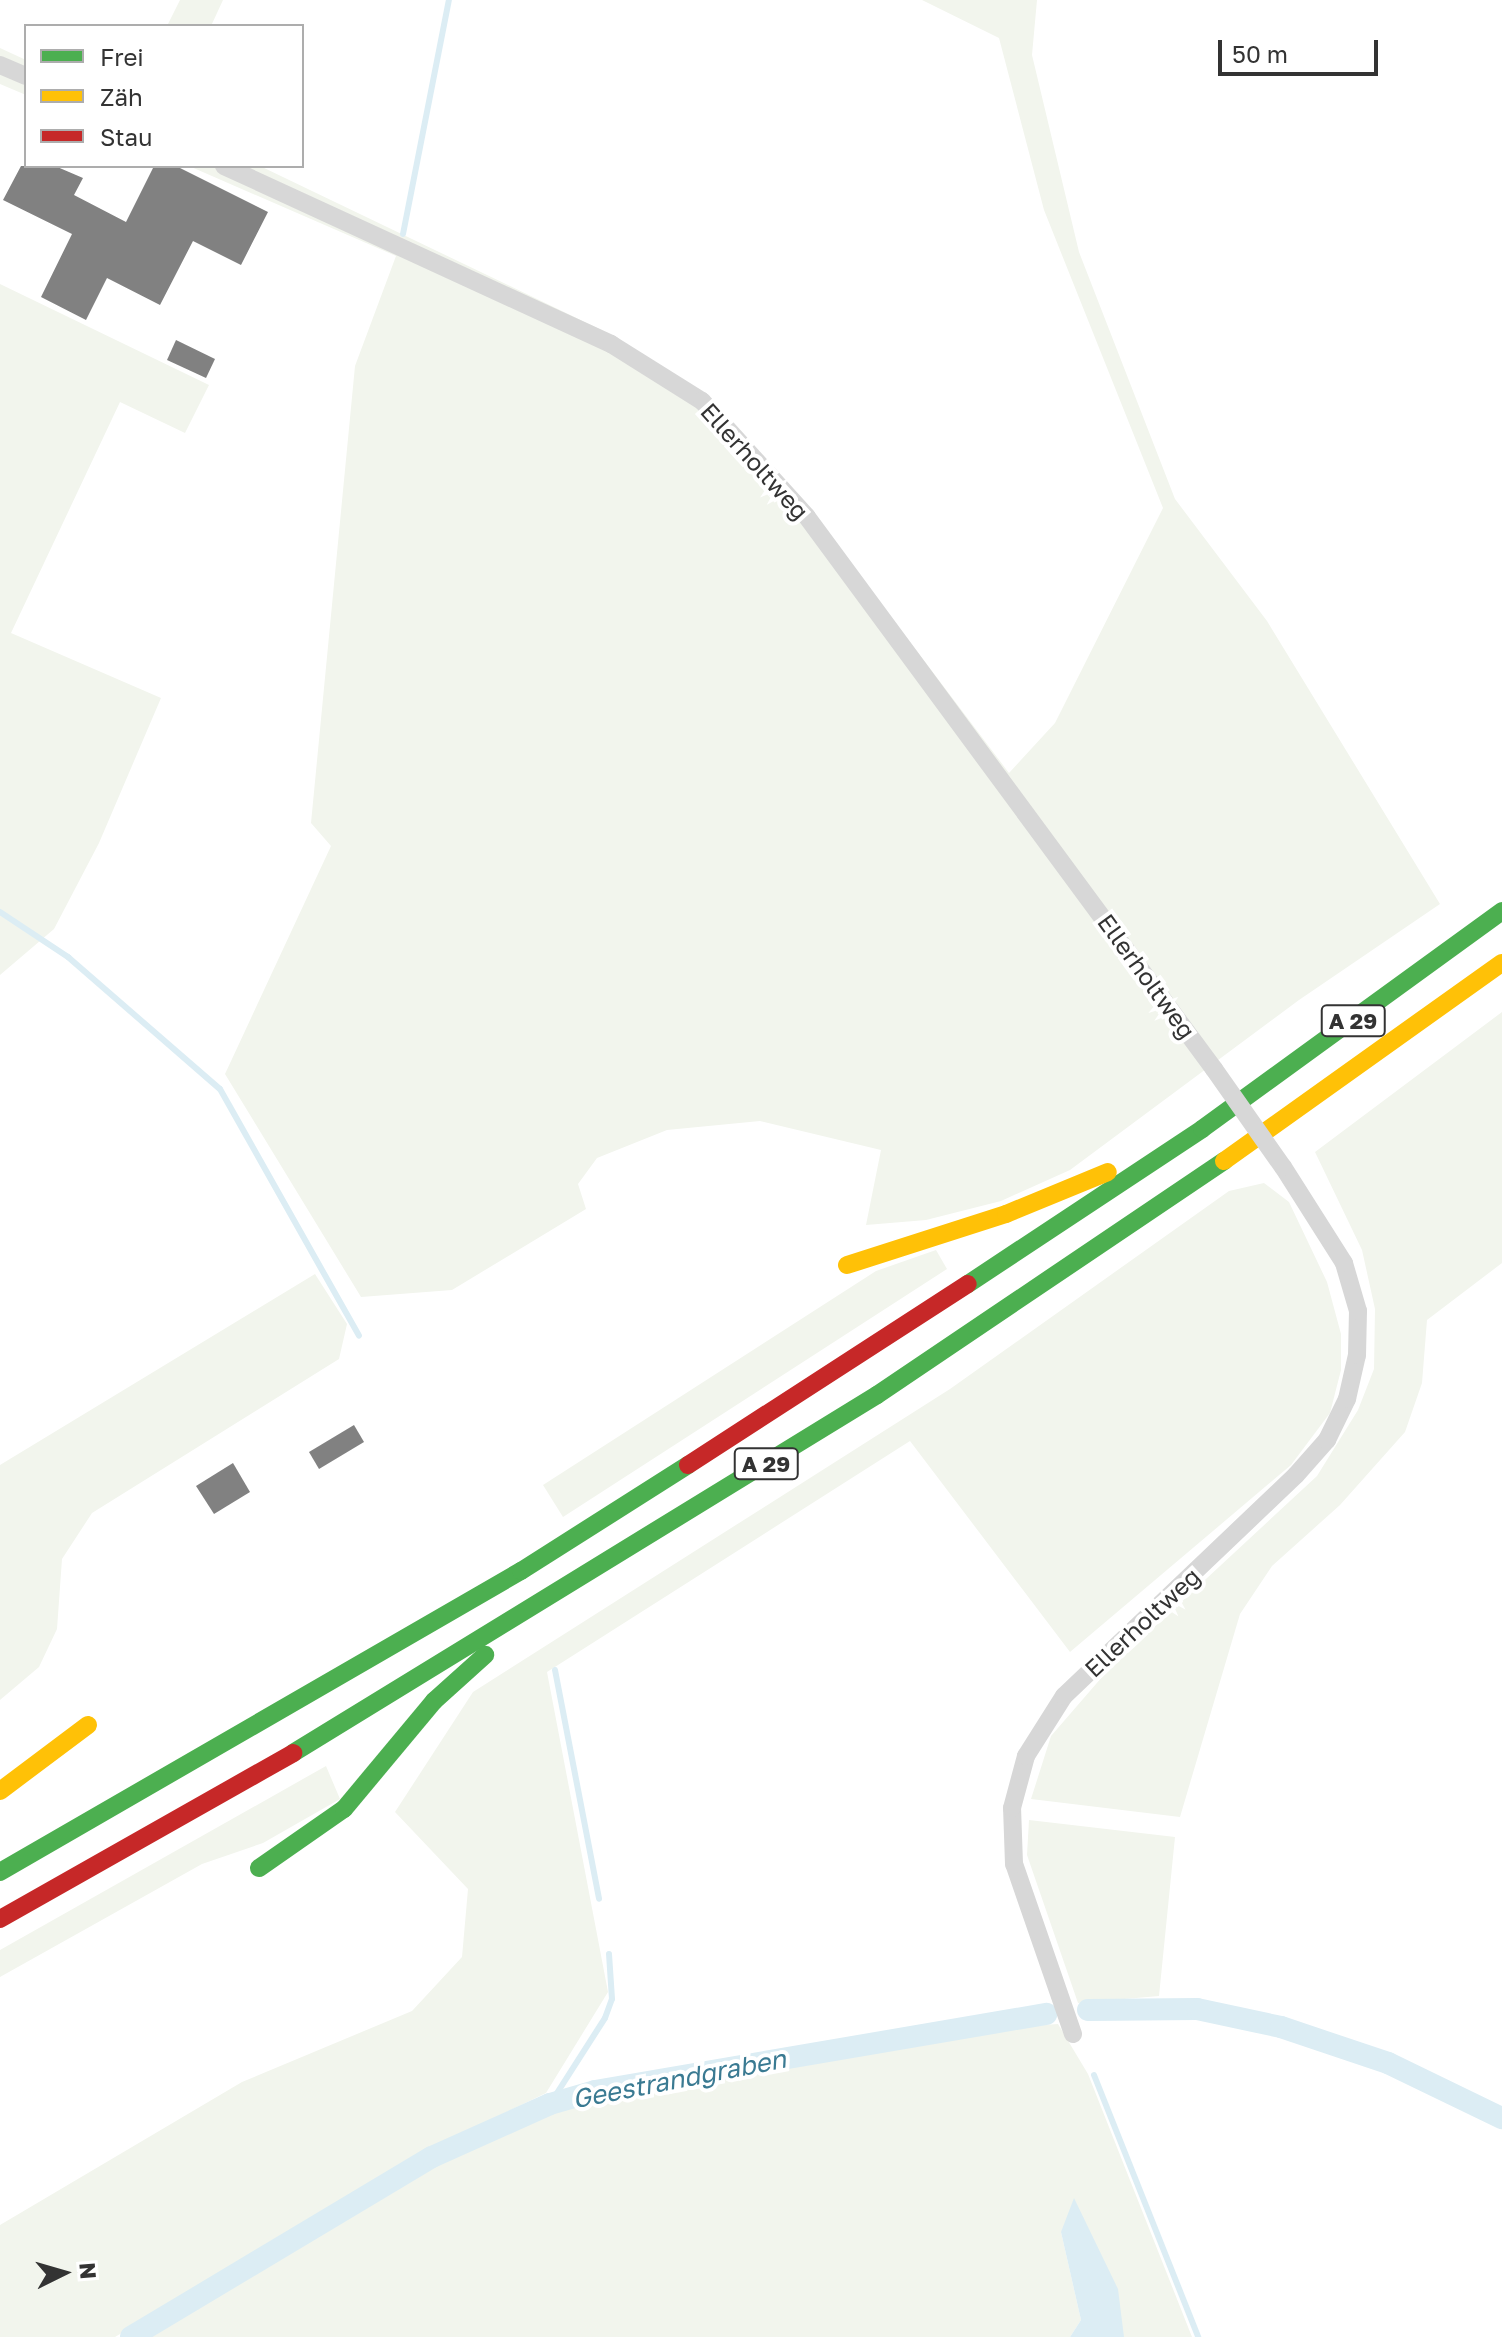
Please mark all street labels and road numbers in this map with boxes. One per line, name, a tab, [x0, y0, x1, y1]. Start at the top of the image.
street label: Ellerholtweg	[695, 397, 815, 525]
street label: Ellerholtweg	[1092, 908, 1202, 1044]
road number: A 29	[1319, 1003, 1387, 1039]
road number: A 29	[732, 1446, 800, 1482]
street label: Ellerholtweg	[1078, 1561, 1206, 1683]

